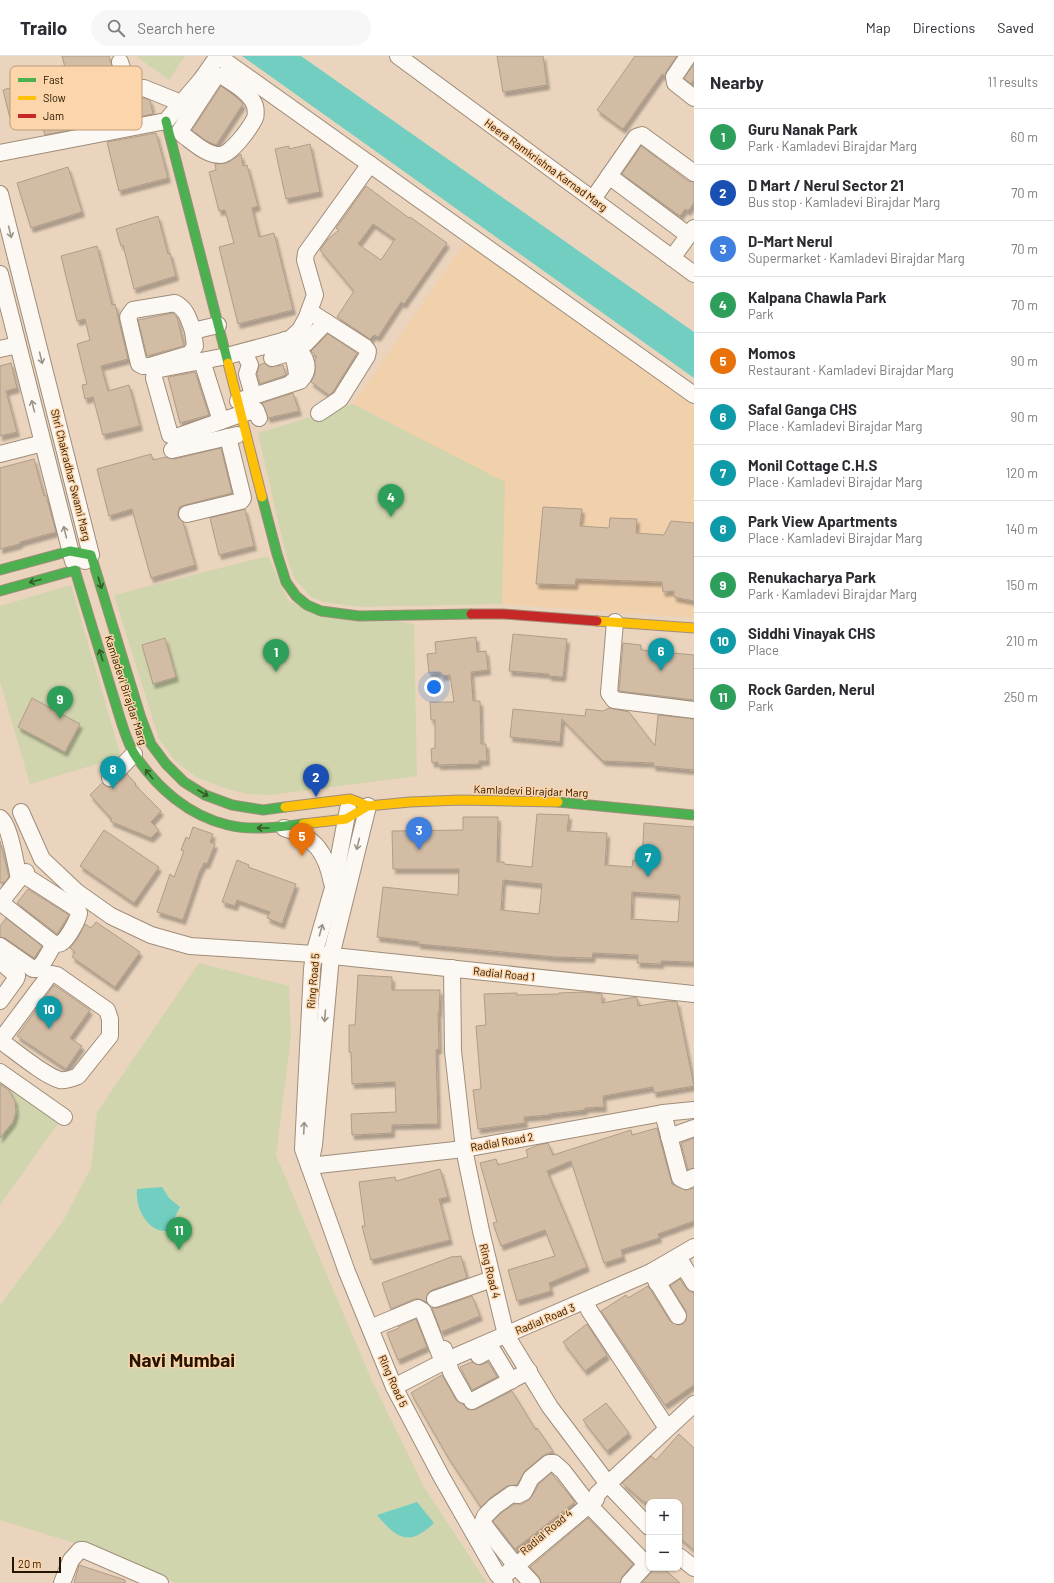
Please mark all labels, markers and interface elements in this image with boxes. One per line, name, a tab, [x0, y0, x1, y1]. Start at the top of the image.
search box	[91, 10, 371, 46]
text: Trailo	[20, 16, 67, 39]
icon: search	[105, 17, 127, 39]
text: Search here	[137, 19, 215, 37]
text: Map	[866, 19, 891, 36]
text: Directions	[913, 19, 975, 36]
text: Saved	[997, 19, 1034, 36]
legend	[10, 66, 142, 130]
text: Nearby	[710, 72, 764, 92]
text: Fast	[43, 73, 64, 86]
text: 11 results	[988, 74, 1038, 90]
text: Slow	[43, 91, 66, 104]
text: Jam	[43, 109, 64, 122]
street label: Heera Ramkrishna Karnad Marg	[482, 116, 610, 214]
text: Guru Nanak Park	[748, 120, 858, 138]
text: 1	[721, 129, 725, 145]
text: 60 m	[1011, 129, 1038, 145]
text: Park · Kamladevi Birajdar Marg	[748, 138, 917, 154]
text: D Mart / Nerul Sector 21	[748, 176, 904, 194]
text: 2	[719, 185, 727, 201]
text: 70 m	[1011, 185, 1038, 201]
text: Bus stop · Kamladevi Birajdar Marg	[748, 194, 940, 210]
one-way arrow	[6, 225, 14, 238]
text: D-Mart Nerul	[748, 232, 832, 250]
text: 3	[719, 241, 727, 257]
text: 70 m	[1011, 241, 1038, 257]
text: Supermarket · Kamladevi Birajdar Marg	[748, 250, 965, 266]
text: Kalpana Chawla Park	[748, 288, 886, 306]
text: 4	[719, 297, 727, 313]
text: 70 m	[1011, 297, 1038, 313]
text: Park	[748, 306, 774, 322]
text: Momos	[748, 344, 795, 362]
one-way arrow	[38, 352, 46, 365]
text: 5	[719, 353, 727, 369]
text: 90 m	[1011, 353, 1038, 369]
text: Restaurant · Kamladevi Birajdar Marg	[748, 362, 954, 378]
one-way arrow	[29, 400, 37, 413]
text: Safal Ganga CHS	[748, 400, 857, 418]
street label: Shri Chakradhar Swami Marg	[49, 407, 94, 542]
text: 6	[720, 409, 726, 425]
text: 90 m	[1011, 409, 1038, 425]
text: Place · Kamladevi Birajdar Marg	[748, 418, 922, 434]
text: Monil Cottage C.H.S	[748, 456, 877, 474]
text: 7	[720, 465, 726, 481]
text: 120 m	[1006, 465, 1038, 481]
text: Place · Kamladevi Birajdar Marg	[748, 474, 922, 490]
pin: 4	[378, 484, 404, 517]
text: Park View Apartments	[748, 512, 897, 530]
text: 8	[719, 521, 727, 537]
text: 140 m	[1006, 521, 1038, 537]
one-way arrow	[61, 526, 69, 539]
text: Place · Kamladevi Birajdar Marg	[748, 530, 922, 546]
text: Renukacharya Park	[748, 568, 876, 586]
one-way arrow	[29, 577, 42, 585]
one-way arrow	[96, 577, 104, 589]
text: 9	[720, 577, 726, 593]
text: 150 m	[1006, 577, 1038, 593]
text: Park · Kamladevi Birajdar Marg	[748, 586, 917, 602]
text: Siddhi Vinayak CHS	[748, 624, 875, 642]
street label: Kamladevi Birajdar Marg	[103, 633, 150, 746]
text: 10	[717, 633, 729, 649]
text: 210 m	[1006, 633, 1038, 649]
pin: 6	[648, 638, 674, 671]
pin: 1	[263, 639, 289, 672]
text: Place	[748, 642, 779, 658]
one-way arrow	[97, 649, 104, 662]
your location	[424, 677, 444, 697]
text: Rock Garden, Nerul	[748, 680, 875, 698]
pin: 9	[47, 686, 73, 719]
text: 11	[718, 689, 728, 705]
text: 250 m	[1004, 689, 1038, 705]
text: Park	[748, 698, 774, 714]
pin: 8	[100, 756, 126, 789]
pin: 2	[303, 764, 329, 797]
one-way arrow	[145, 769, 154, 780]
street label: Kamladevi Birajdar Marg	[474, 782, 589, 799]
one-way arrow	[197, 790, 209, 798]
pin: 3	[406, 817, 432, 850]
pin: 5	[289, 823, 315, 856]
one-way arrow	[257, 825, 270, 832]
one-way arrow	[354, 837, 362, 850]
pin: 7	[635, 844, 661, 877]
one-way arrow	[318, 923, 325, 936]
street label: Ring Road 5	[304, 952, 321, 1009]
street label: Radial Road 1	[473, 964, 536, 983]
pin: 10	[36, 996, 62, 1029]
one-way arrow	[322, 1009, 329, 1022]
one-way arrow	[301, 1122, 308, 1135]
street label: Radial Road 2	[469, 1130, 535, 1153]
pin: 11	[166, 1217, 192, 1250]
street label: Ring Road 4	[477, 1242, 504, 1300]
street label: Radial Road 3	[513, 1300, 577, 1337]
district label: Navi Mumbai	[129, 1348, 235, 1371]
street label: Ring Road 5	[376, 1353, 411, 1409]
map controls	[646, 1499, 682, 1571]
button: +	[646, 1499, 682, 1535]
street label: Radial Road 4	[517, 1506, 574, 1557]
button: −	[646, 1535, 682, 1571]
scale bar	[12, 1555, 61, 1574]
text: 20 m	[18, 1557, 41, 1570]

